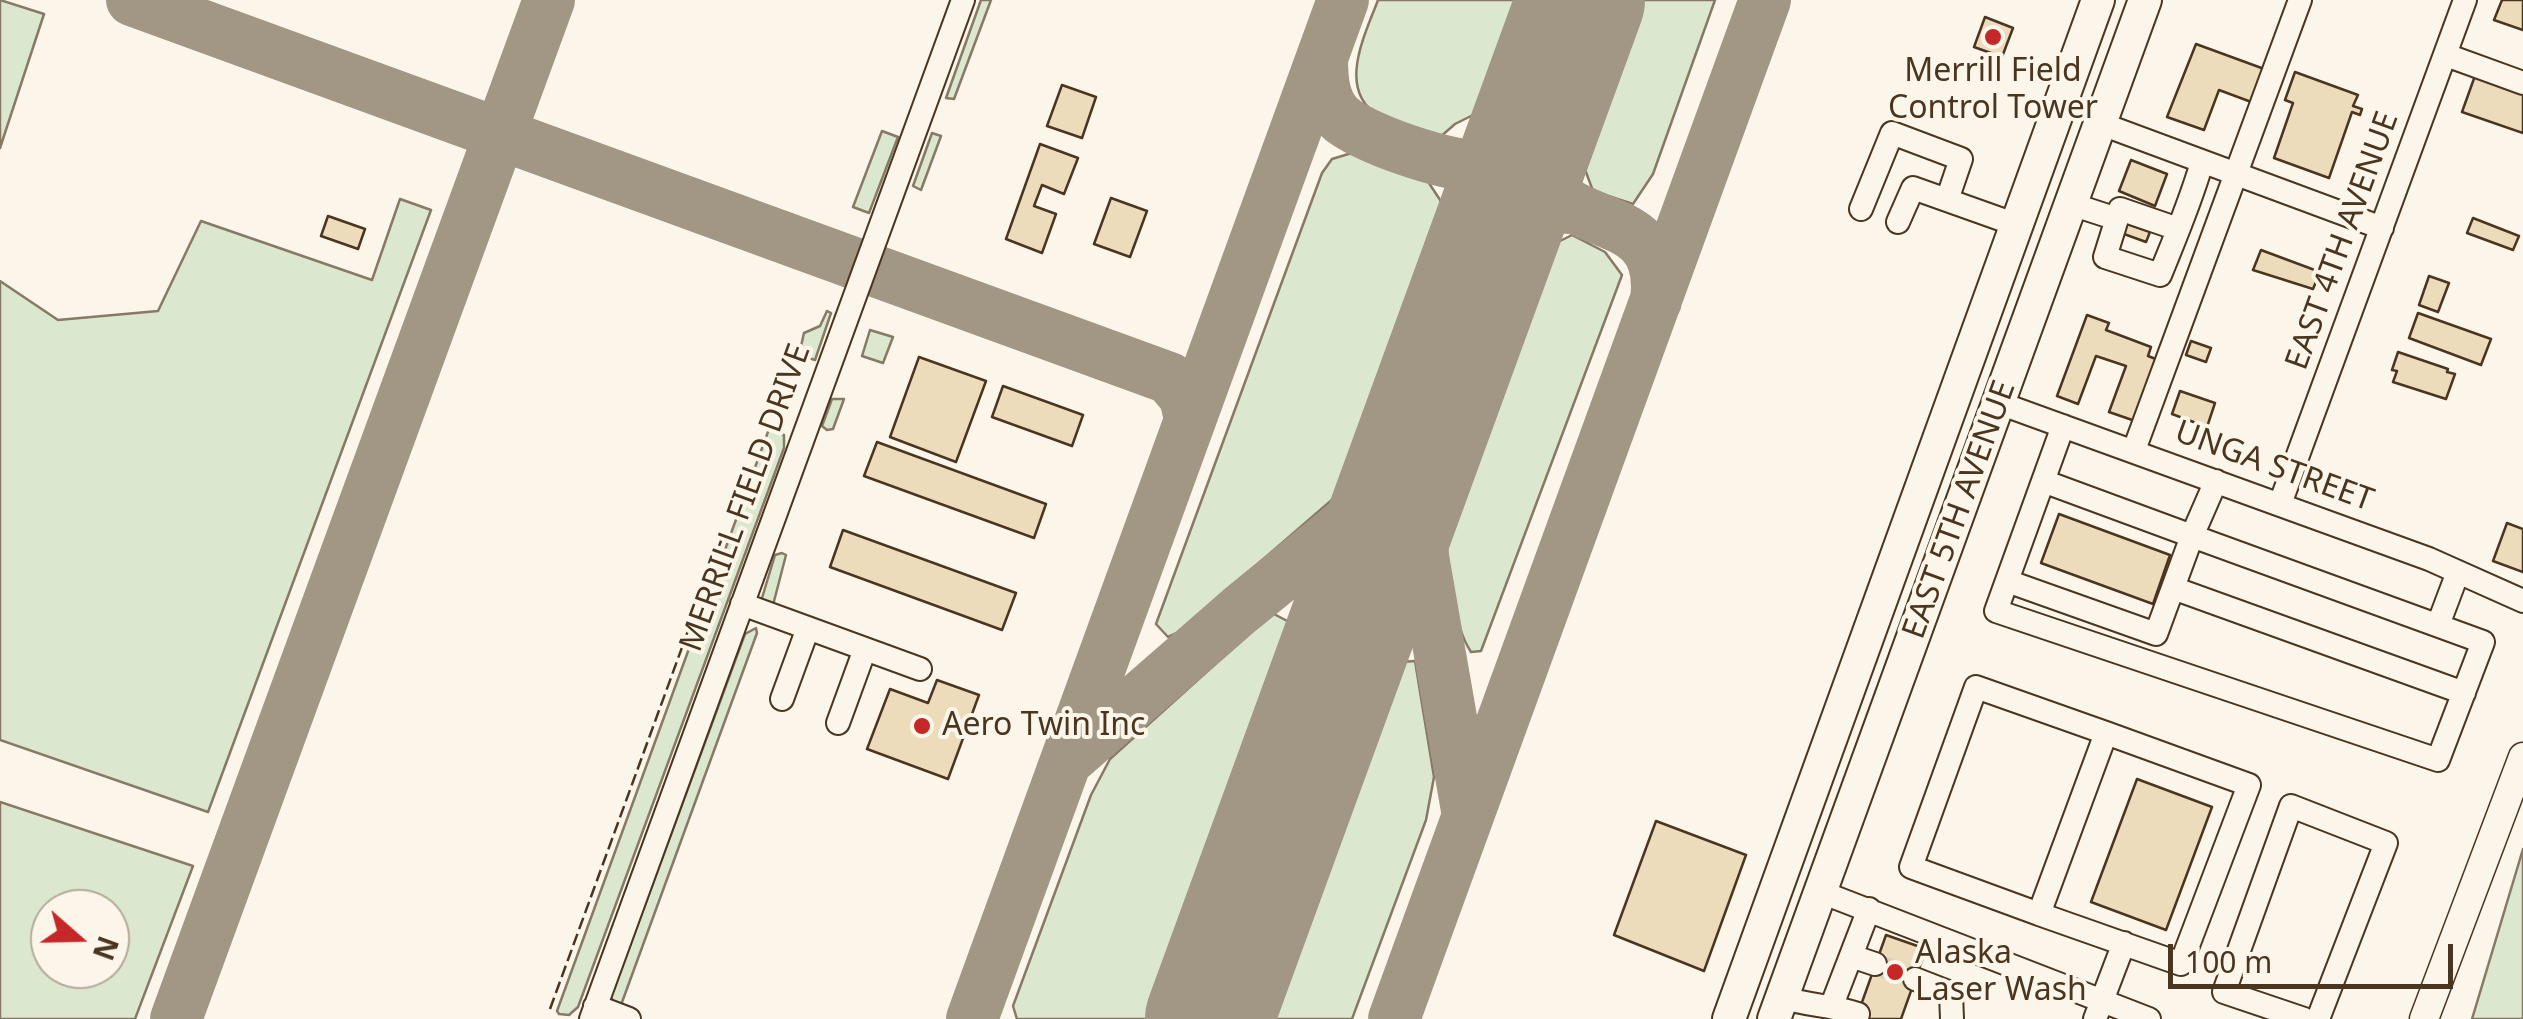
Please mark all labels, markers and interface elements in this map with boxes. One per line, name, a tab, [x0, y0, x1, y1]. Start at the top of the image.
marker: Merrill Field Control Tower	[1982, 26, 2004, 48]
place label: Merrill Field Control Tower	[1888, 53, 2098, 128]
street label: EAST 4TH AVENUE	[2278, 107, 2408, 375]
street label: MERRILL FIELD DRIVE	[673, 339, 819, 657]
street label: EAST 5TH AVENUE	[1895, 376, 2025, 644]
street label: UNGA STREET	[2170, 413, 2378, 521]
place label: Aero Twin Inc	[942, 707, 1145, 745]
marker: Aero Twin Inc	[911, 715, 933, 737]
north arrow	[30, 889, 130, 989]
scale bar	[2173, 924, 2458, 986]
text: N	[85, 931, 128, 966]
place label: Alaska Laser Wash	[1915, 935, 2087, 1010]
text: 100 m	[2185, 941, 2272, 982]
marker: Alaska Laser Wash	[1884, 961, 1906, 983]

